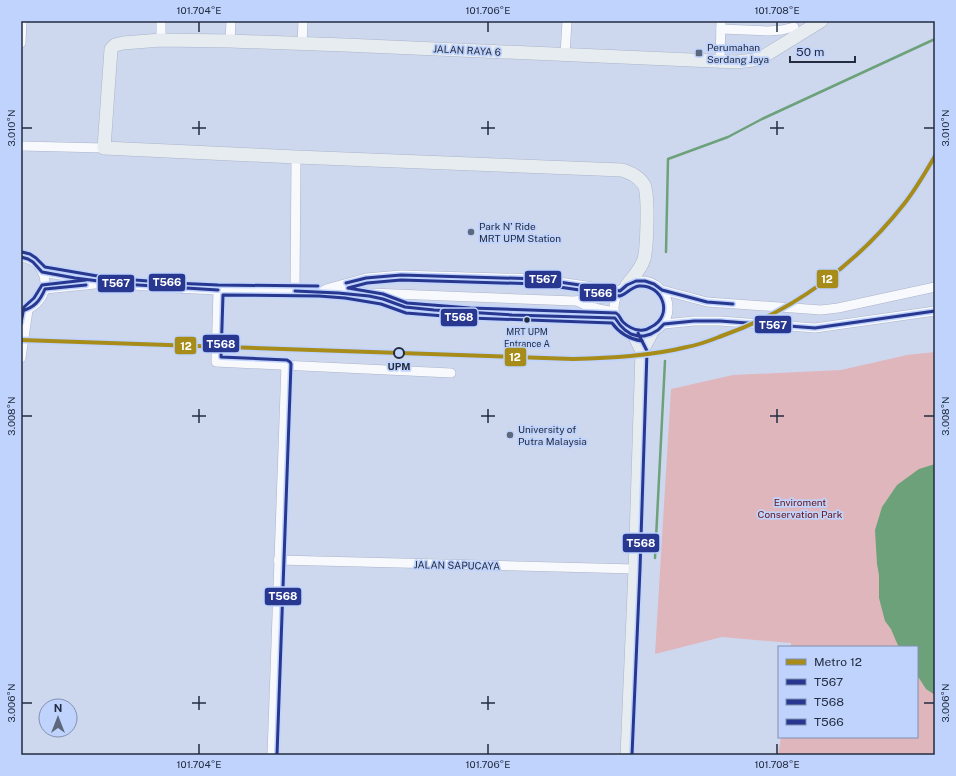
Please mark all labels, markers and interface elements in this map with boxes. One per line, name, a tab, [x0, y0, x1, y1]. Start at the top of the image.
text: 101.704°E	[176, 4, 222, 16]
text: 101.706°E	[466, 4, 510, 16]
text: 101.708°E	[754, 4, 800, 16]
scale bar	[790, 38, 855, 64]
place label: Perumahan Serdang Jaya	[707, 41, 769, 65]
street label: JALAN RAYA 6	[433, 42, 501, 58]
text: 50 m	[796, 45, 824, 59]
marker: Perumahan Serdang Jaya	[694, 48, 704, 58]
text: 3.010°N	[5, 109, 17, 147]
text: 3.010°N	[939, 109, 951, 147]
place label: Park N’ Ride MRT UPM Station	[479, 220, 561, 244]
marker: Park N’ Ride MRT UPM Station	[466, 227, 476, 237]
line badge: 12	[816, 269, 839, 289]
line badge: T567	[524, 270, 562, 289]
line badge: T566	[148, 273, 186, 292]
text: T567	[529, 273, 557, 285]
text: 12	[821, 273, 833, 285]
line badge: T567	[97, 274, 135, 293]
text: T566	[153, 276, 181, 288]
text: T567	[102, 277, 130, 289]
line badge: T566	[579, 283, 617, 302]
text: T566	[584, 287, 612, 299]
line badge: T568	[440, 308, 478, 327]
text: T568	[445, 311, 473, 323]
marker: MRT UPM Entrance A	[522, 315, 532, 325]
line badge: T567	[754, 315, 792, 334]
text: T567	[759, 319, 787, 331]
place label: MRT UPM Entrance A	[504, 326, 551, 349]
line badge: T568	[202, 334, 240, 353]
line badge: 12	[174, 336, 197, 355]
text: T568	[207, 338, 235, 350]
text: 12	[180, 340, 192, 352]
marker: UPM	[393, 347, 405, 359]
line badge: 12	[504, 347, 527, 367]
text: 12	[509, 351, 521, 363]
place label: UPM	[388, 360, 410, 372]
text: 3.008°N	[5, 396, 17, 436]
text: 3.008°N	[939, 396, 951, 436]
place label: University of Putra Malaysia	[518, 423, 587, 447]
marker: University of Putra Malaysia	[505, 430, 515, 440]
park label: Enviroment Conservation Park	[758, 496, 843, 520]
line badge: T568	[622, 533, 660, 553]
text: T568	[627, 537, 655, 549]
street label: JALAN SAPUCAYA	[414, 558, 500, 572]
line badge: T568	[264, 587, 302, 606]
text: T568	[269, 590, 297, 602]
legend	[778, 646, 918, 738]
text: Metro 12	[814, 655, 862, 669]
text: T567	[814, 675, 843, 689]
text: 3.006°N	[5, 683, 17, 723]
text: 3.006°N	[939, 683, 951, 723]
text: T568	[814, 695, 844, 709]
north arrow	[38, 698, 78, 738]
text: N	[54, 702, 62, 714]
text: T566	[814, 715, 844, 729]
text: 101.704°E	[176, 758, 222, 770]
text: 101.706°E	[466, 758, 510, 770]
text: 101.708°E	[754, 758, 800, 770]

